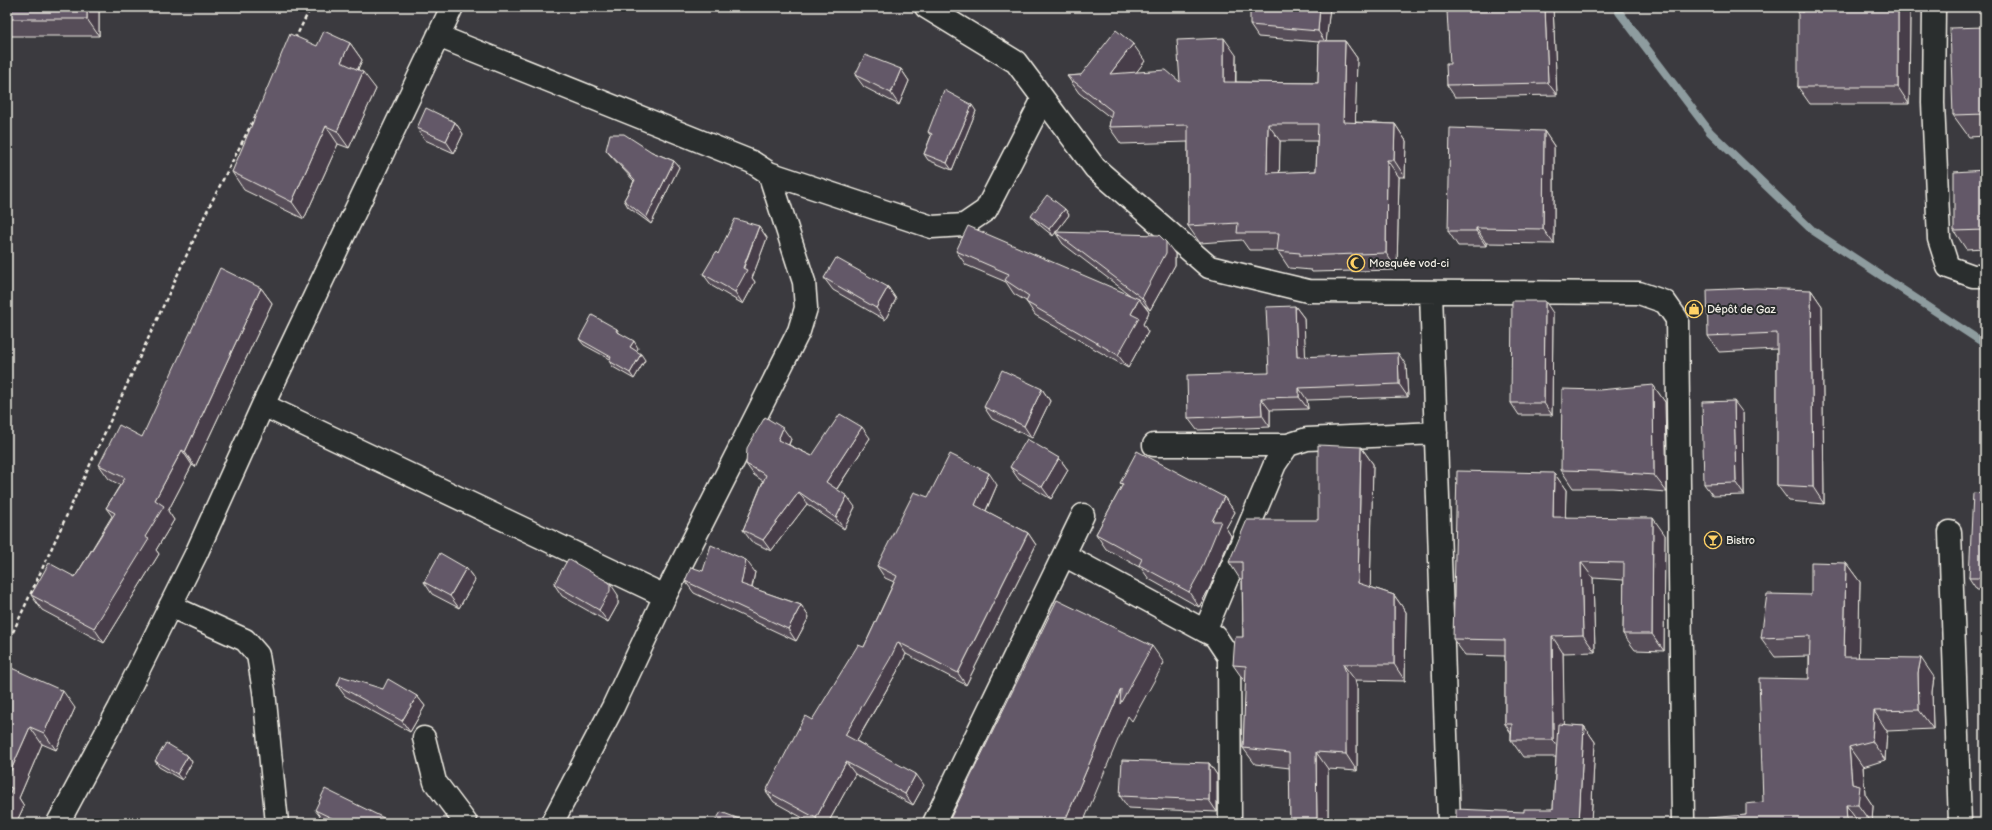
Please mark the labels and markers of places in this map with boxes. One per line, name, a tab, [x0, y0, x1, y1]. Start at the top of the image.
mosque icon: Mosquée vod-ci	[1346, 253, 1366, 273]
place label: Mosquée vod-ci	[1369, 257, 1449, 270]
shop icon: Dépôt de Gaz	[1684, 299, 1704, 319]
place label: Dépôt de Gaz	[1707, 303, 1777, 316]
bar icon: Bistro	[1703, 530, 1723, 550]
place label: Bistro	[1726, 534, 1755, 547]

